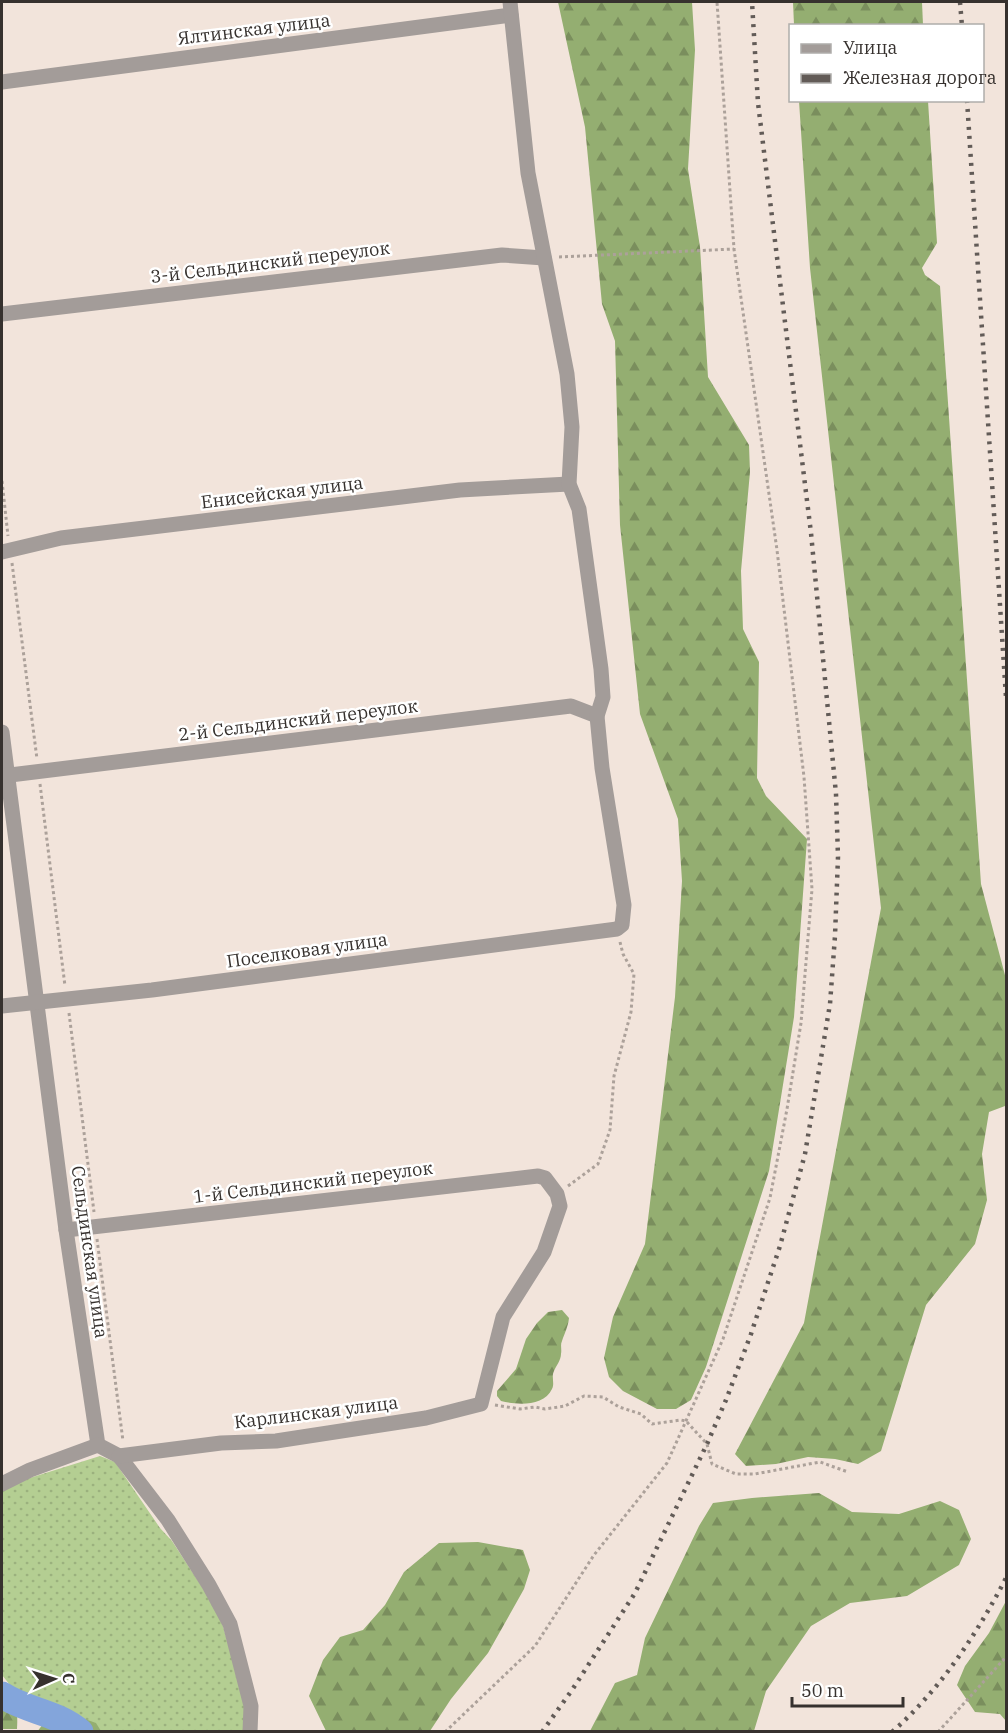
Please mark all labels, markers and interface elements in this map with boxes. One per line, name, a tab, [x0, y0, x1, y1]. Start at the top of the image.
street label: Ялтинская улица	[176, 8, 332, 50]
legend	[789, 24, 984, 102]
text: Улица	[843, 36, 898, 59]
text: Железная дорога	[843, 66, 997, 89]
street label: 3-й Сельдинский переулок	[149, 236, 391, 288]
street label: Енисейская улица	[200, 471, 365, 513]
street label: 2-й Сельдинский переулок	[177, 694, 419, 746]
street label: Поселковая улица	[225, 927, 389, 973]
street label: 1-й Сельдинский переулок	[192, 1156, 434, 1208]
street label: Сельдинская улица	[67, 1164, 114, 1340]
street label: Карлинская улица	[233, 1391, 399, 1433]
north arrow	[24, 1649, 84, 1709]
scale bar	[792, 1670, 903, 1708]
text: С	[59, 1672, 79, 1684]
text: 50 m	[801, 1679, 844, 1702]

